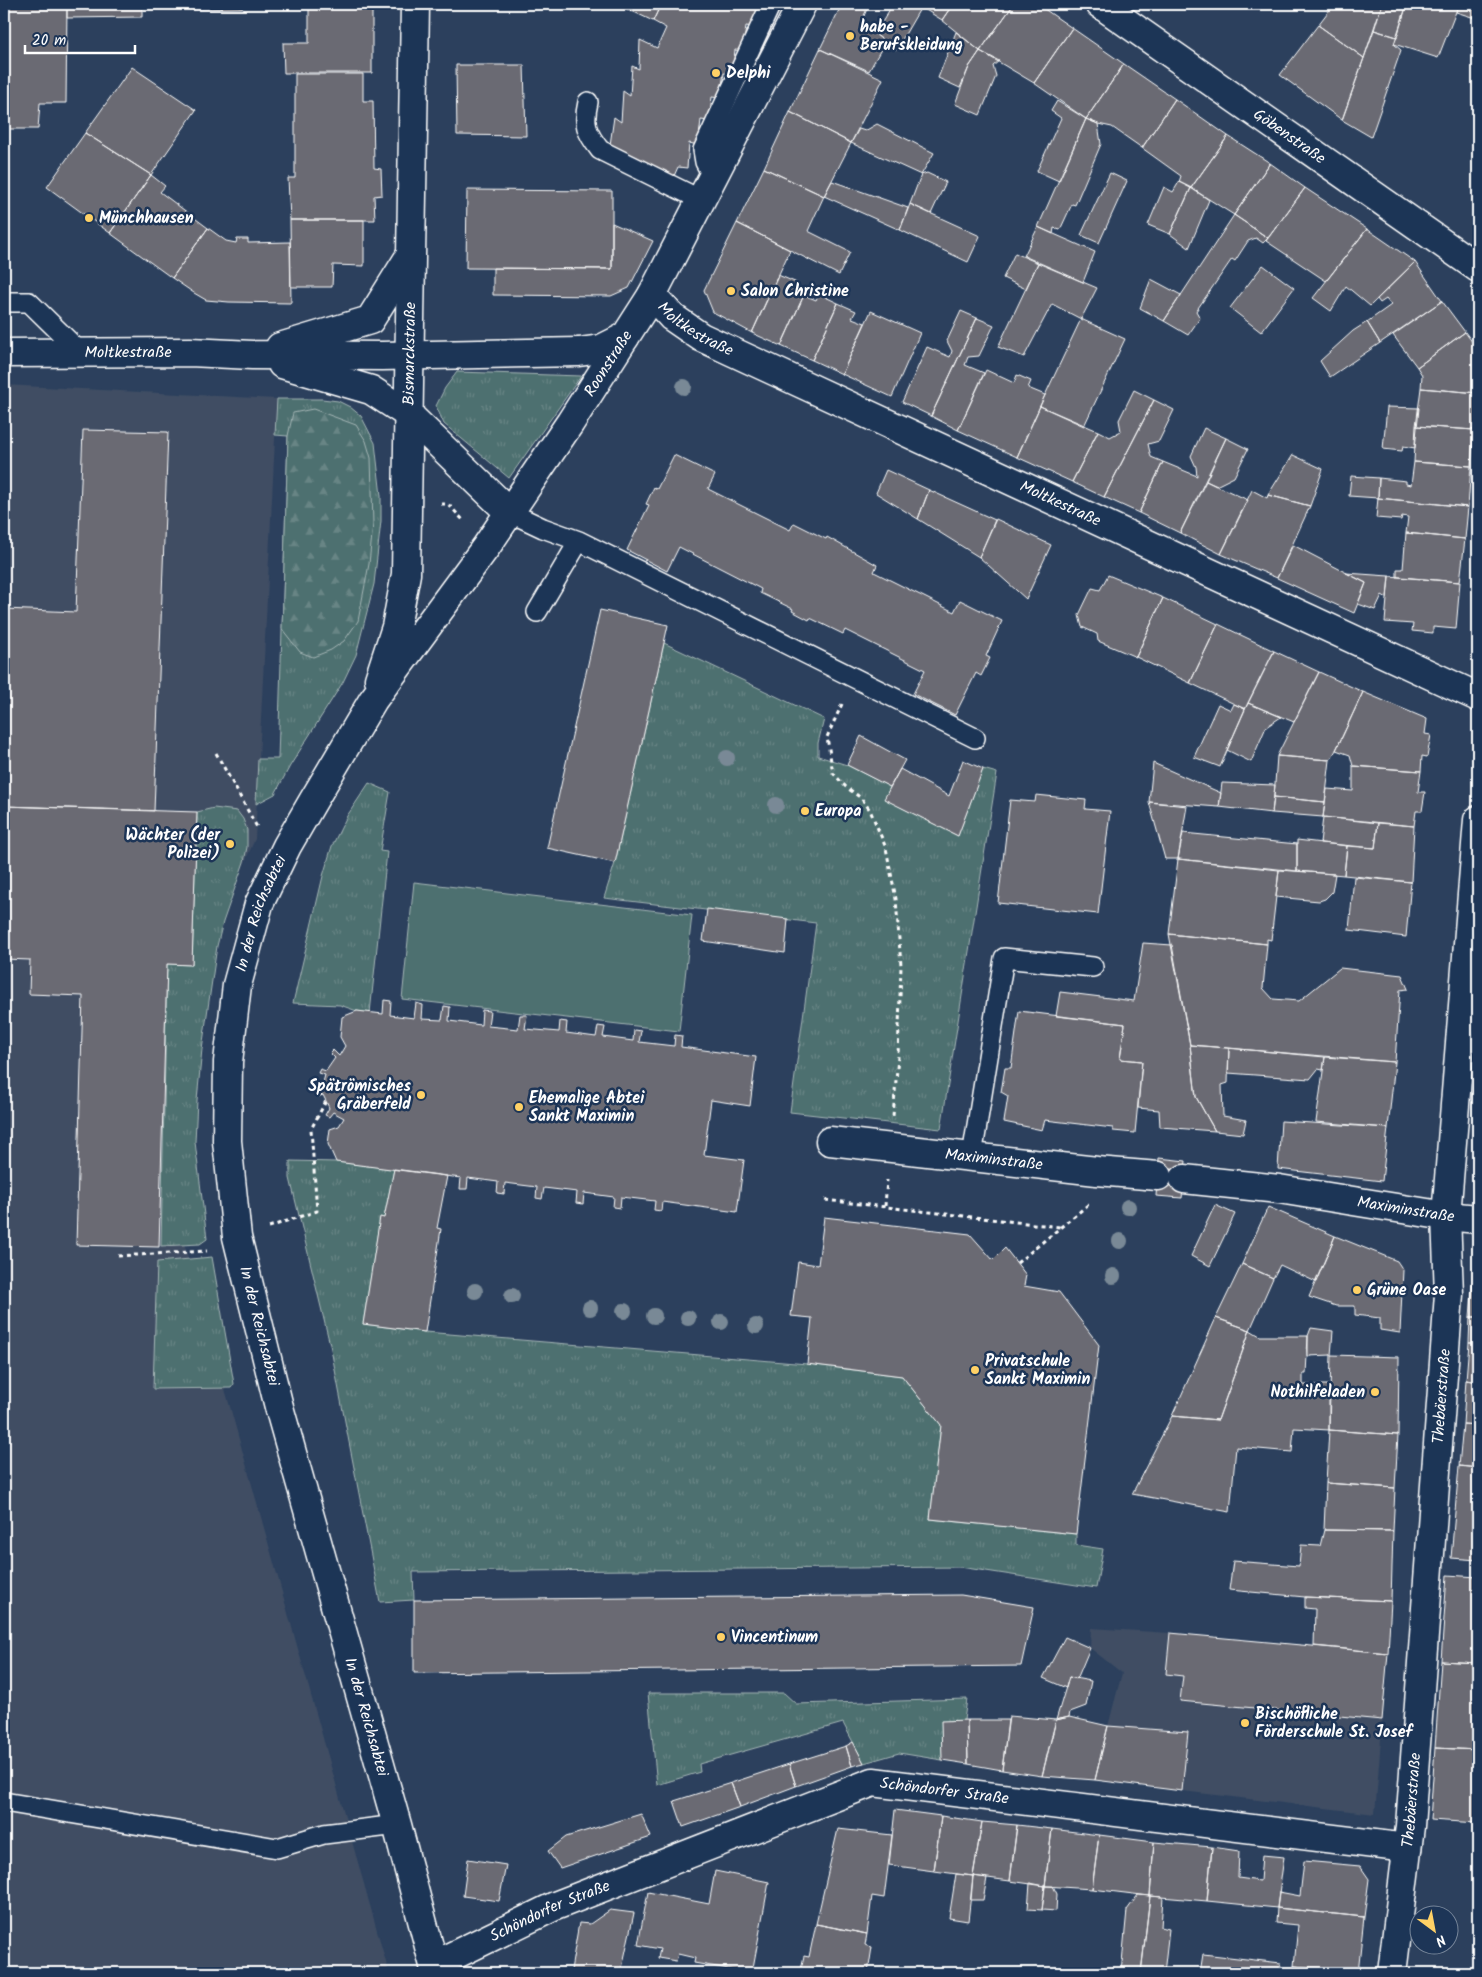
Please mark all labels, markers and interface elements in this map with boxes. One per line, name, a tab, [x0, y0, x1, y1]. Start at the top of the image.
place label: habe - Berufskleidung	[860, 15, 963, 58]
scale bar	[25, 22, 135, 54]
text: 20 m	[32, 29, 66, 53]
marker: habe - Berufskleidung	[844, 30, 856, 42]
place label: Delphi	[726, 61, 771, 86]
marker: Delphi	[710, 67, 722, 79]
street label: Göbenstraße	[1248, 102, 1331, 170]
place label: Münchhausen	[99, 206, 194, 231]
marker: Münchhausen	[83, 212, 95, 224]
place label: Salon Christine	[741, 279, 849, 304]
marker: Salon Christine	[725, 285, 737, 297]
street label: Moltkestraße	[651, 296, 738, 363]
street label: Bismarckstraße	[396, 302, 423, 406]
street label: Roonstraße	[577, 325, 639, 402]
street label: Moltkestraße	[84, 340, 172, 365]
street label: Moltkestraße	[1016, 474, 1105, 533]
place label: Europa	[815, 799, 861, 824]
marker: Europa	[799, 805, 811, 817]
place label: Wächter (der Polizei)	[125, 823, 221, 866]
marker: Wächter (der Polizei)	[224, 838, 236, 850]
street label: In der Reichsabtei	[229, 850, 294, 975]
place label: Spätrömisches Gräberfeld	[308, 1074, 412, 1117]
place label: Ehemalige Abtei Sankt Maximin	[529, 1086, 645, 1129]
marker: Spätrömisches Gräberfeld	[415, 1089, 427, 1101]
marker: Ehemalige Abtei Sankt Maximin	[513, 1101, 525, 1113]
street label: Maximinstraße	[944, 1142, 1044, 1177]
street label: Maximinstraße	[1355, 1189, 1456, 1229]
street label: In der Reichsabtei	[232, 1263, 286, 1390]
place label: Grüne Oase	[1367, 1278, 1446, 1303]
marker: Grüne Oase	[1351, 1284, 1363, 1296]
street label: Thebäerstraße	[1426, 1348, 1457, 1445]
place label: Privatschule Sankt Maximin	[985, 1349, 1090, 1392]
marker: Privatschule Sankt Maximin	[969, 1364, 981, 1376]
place label: Nothilfeladen	[1270, 1380, 1365, 1405]
marker: Nothilfeladen	[1369, 1386, 1381, 1398]
place label: Vincentinum	[731, 1625, 818, 1650]
marker: Vincentinum	[715, 1631, 727, 1643]
street label: In der Reichsabtei	[337, 1655, 395, 1781]
place label: Bischöfliche Förderschule St. Josef	[1255, 1702, 1415, 1745]
marker: Bischöfliche Förderschule St. Josef	[1239, 1717, 1251, 1729]
street label: Thebäerstraße	[1395, 1752, 1428, 1849]
street label: Schöndorfer Straße	[879, 1770, 1010, 1811]
street label: Schöndorfer Straße	[485, 1873, 614, 1949]
north arrow	[1410, 1904, 1460, 1954]
text: N	[1431, 1929, 1450, 1952]

